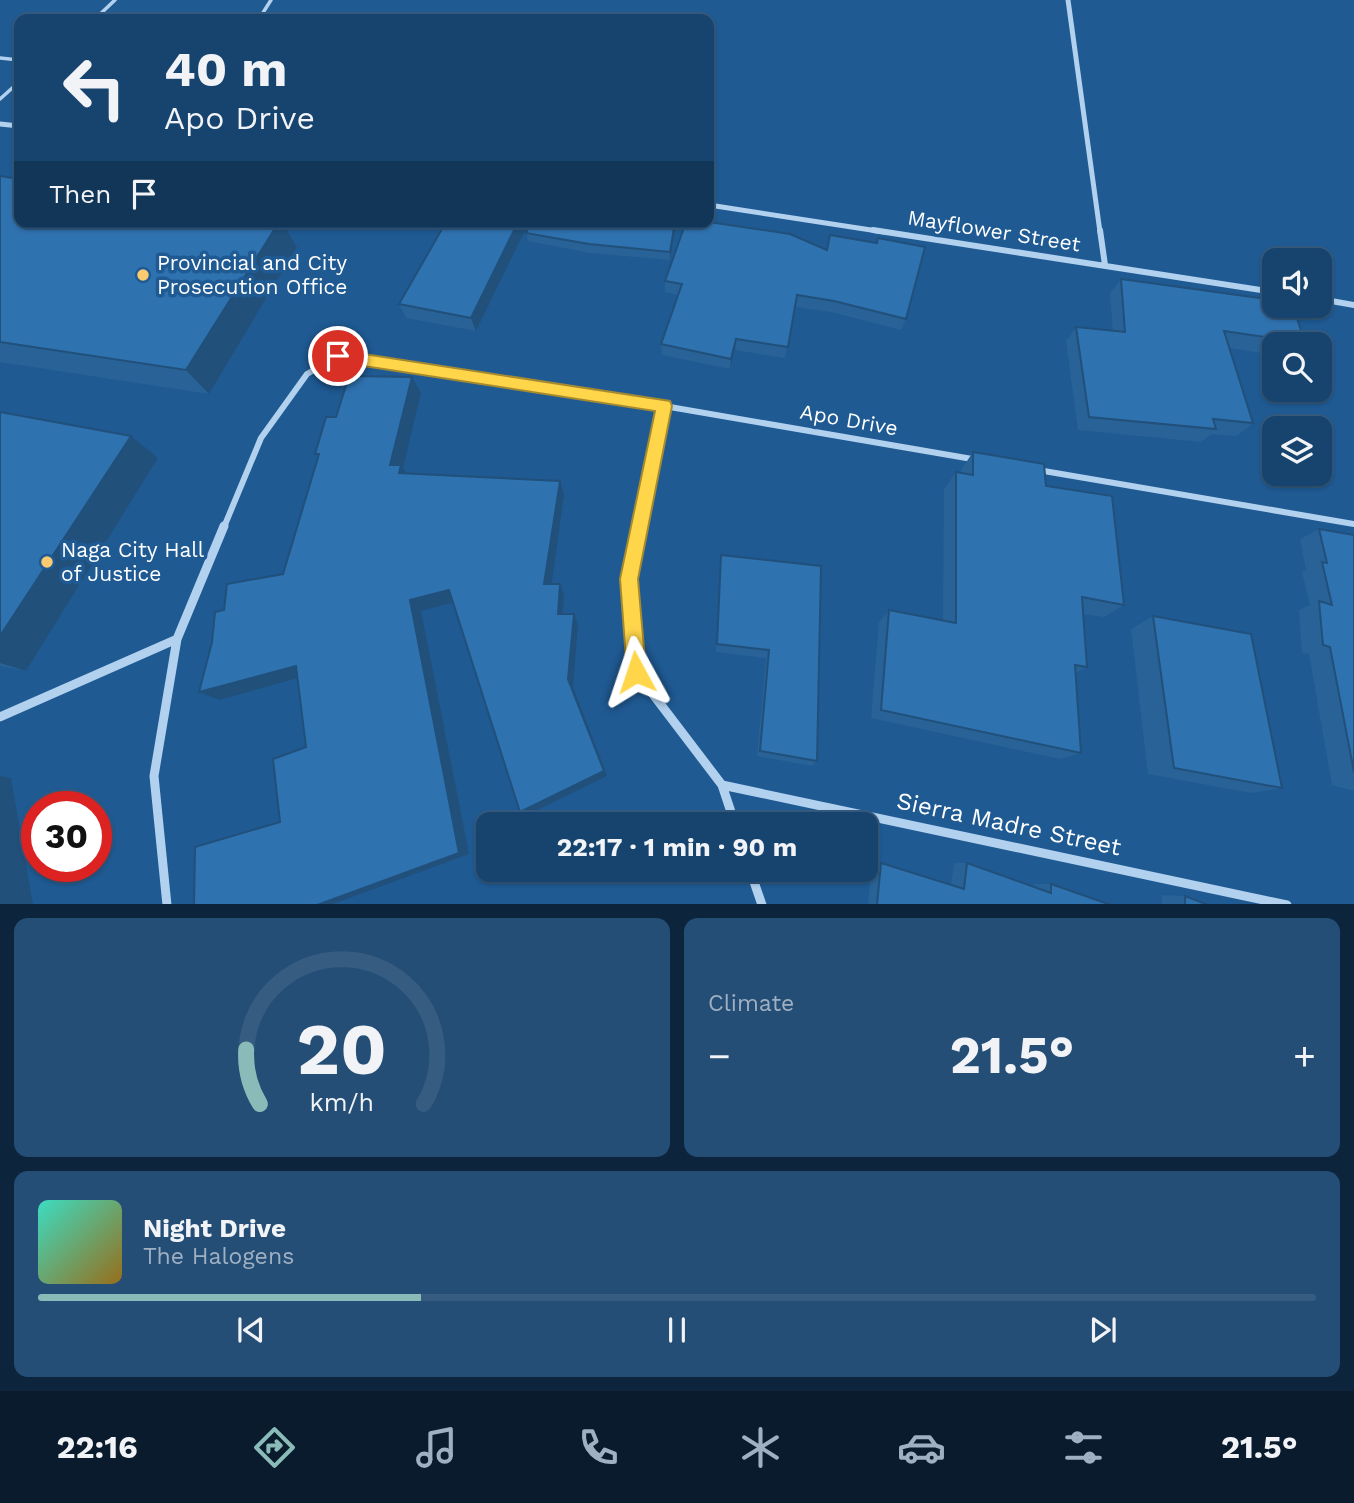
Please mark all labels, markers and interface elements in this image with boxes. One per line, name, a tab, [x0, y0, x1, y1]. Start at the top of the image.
text: 40 m	[164, 40, 287, 98]
icon: left	[49, 42, 140, 133]
text: Apo Drive	[164, 99, 315, 137]
icon: arrive	[125, 175, 163, 213]
text: Then	[49, 179, 111, 209]
street label: Mayflower Street	[906, 204, 1082, 257]
map controls	[1262, 248, 1332, 486]
button: sound	[1262, 248, 1332, 318]
place label: Provincial and City Prosecution Office	[157, 250, 347, 299]
marker: Provincial and City Prosecution Office	[135, 267, 151, 283]
pin	[308, 326, 368, 386]
button: search	[1262, 332, 1332, 402]
icon: arrive	[319, 337, 357, 375]
street label: Apo Drive	[798, 399, 900, 440]
button: layers	[1262, 416, 1332, 486]
place label: Naga City Hall of Justice	[61, 537, 205, 586]
marker: Naga City Hall of Justice	[39, 554, 55, 570]
position arrow	[599, 635, 673, 709]
street label: Sierra Madre Street	[894, 787, 1124, 861]
speed limit sign: 30	[21, 791, 112, 882]
text: 22:17 · 1 min · 90 m	[557, 832, 797, 862]
text: Climate	[708, 990, 794, 1017]
text: 20	[297, 1006, 387, 1092]
text: 21.5°	[950, 1025, 1074, 1086]
text: −	[708, 1034, 731, 1078]
text: +	[1293, 1034, 1316, 1078]
text: km/h	[310, 1087, 374, 1116]
text: Night Drive	[143, 1213, 286, 1243]
text: The Halogens	[143, 1243, 294, 1270]
icon: previous	[232, 1311, 270, 1349]
icon: pause	[658, 1311, 696, 1349]
icon: next	[1084, 1311, 1122, 1349]
icon: directions	[250, 1423, 299, 1472]
icon: music	[412, 1423, 461, 1472]
icon: phone	[574, 1423, 623, 1472]
icon: climate	[736, 1423, 785, 1472]
icon: car	[897, 1423, 946, 1472]
icon: filters	[1059, 1423, 1108, 1472]
text: 22:16	[56, 1428, 138, 1466]
text: 21.5°	[1221, 1428, 1298, 1466]

